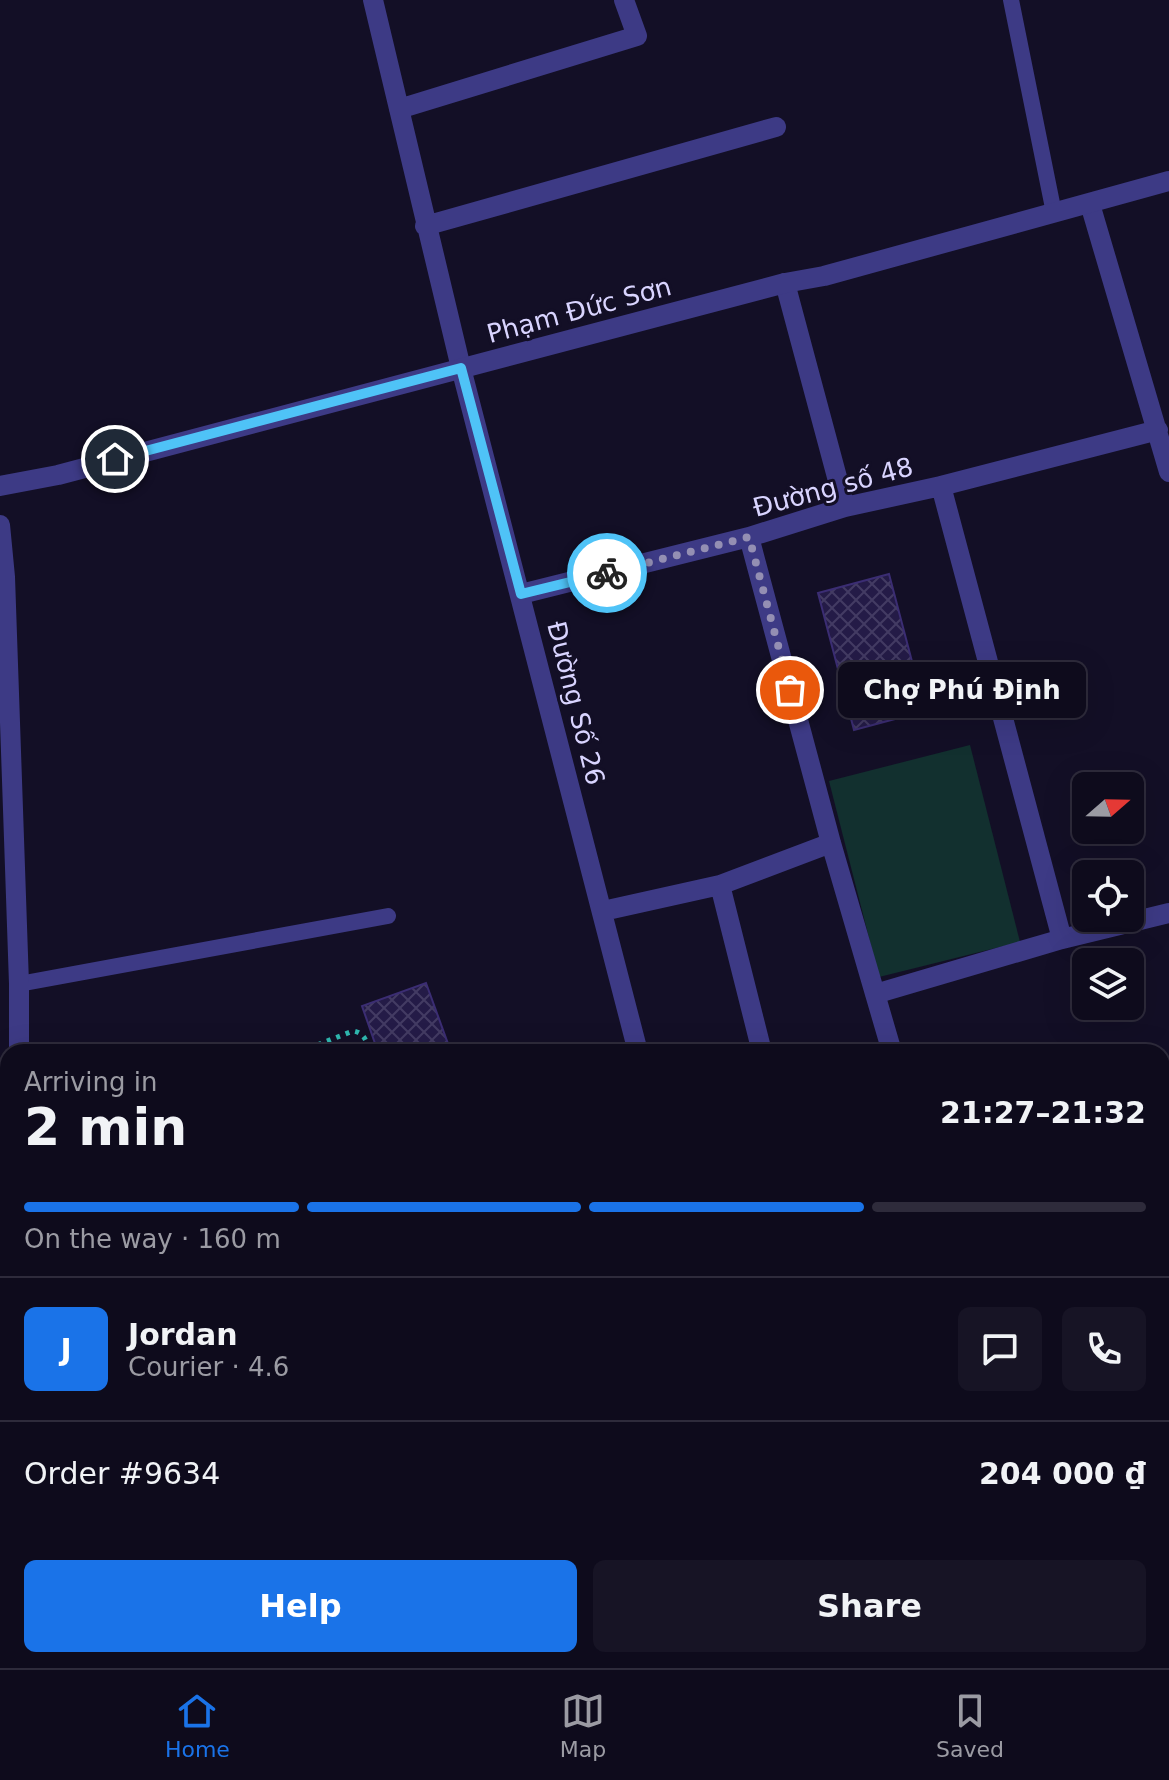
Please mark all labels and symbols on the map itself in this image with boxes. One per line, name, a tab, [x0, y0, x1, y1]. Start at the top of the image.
street label: Phạm Đức Sơn	[483, 271, 675, 349]
pin	[81, 425, 149, 493]
street label: Đường số 48	[750, 451, 916, 523]
courier	[567, 533, 647, 613]
street label: Đường Số 26	[541, 618, 611, 788]
pin	[756, 656, 824, 724]
callout: Chợ Phú Định	[838, 662, 1086, 718]
north arrow	[1072, 772, 1144, 844]

